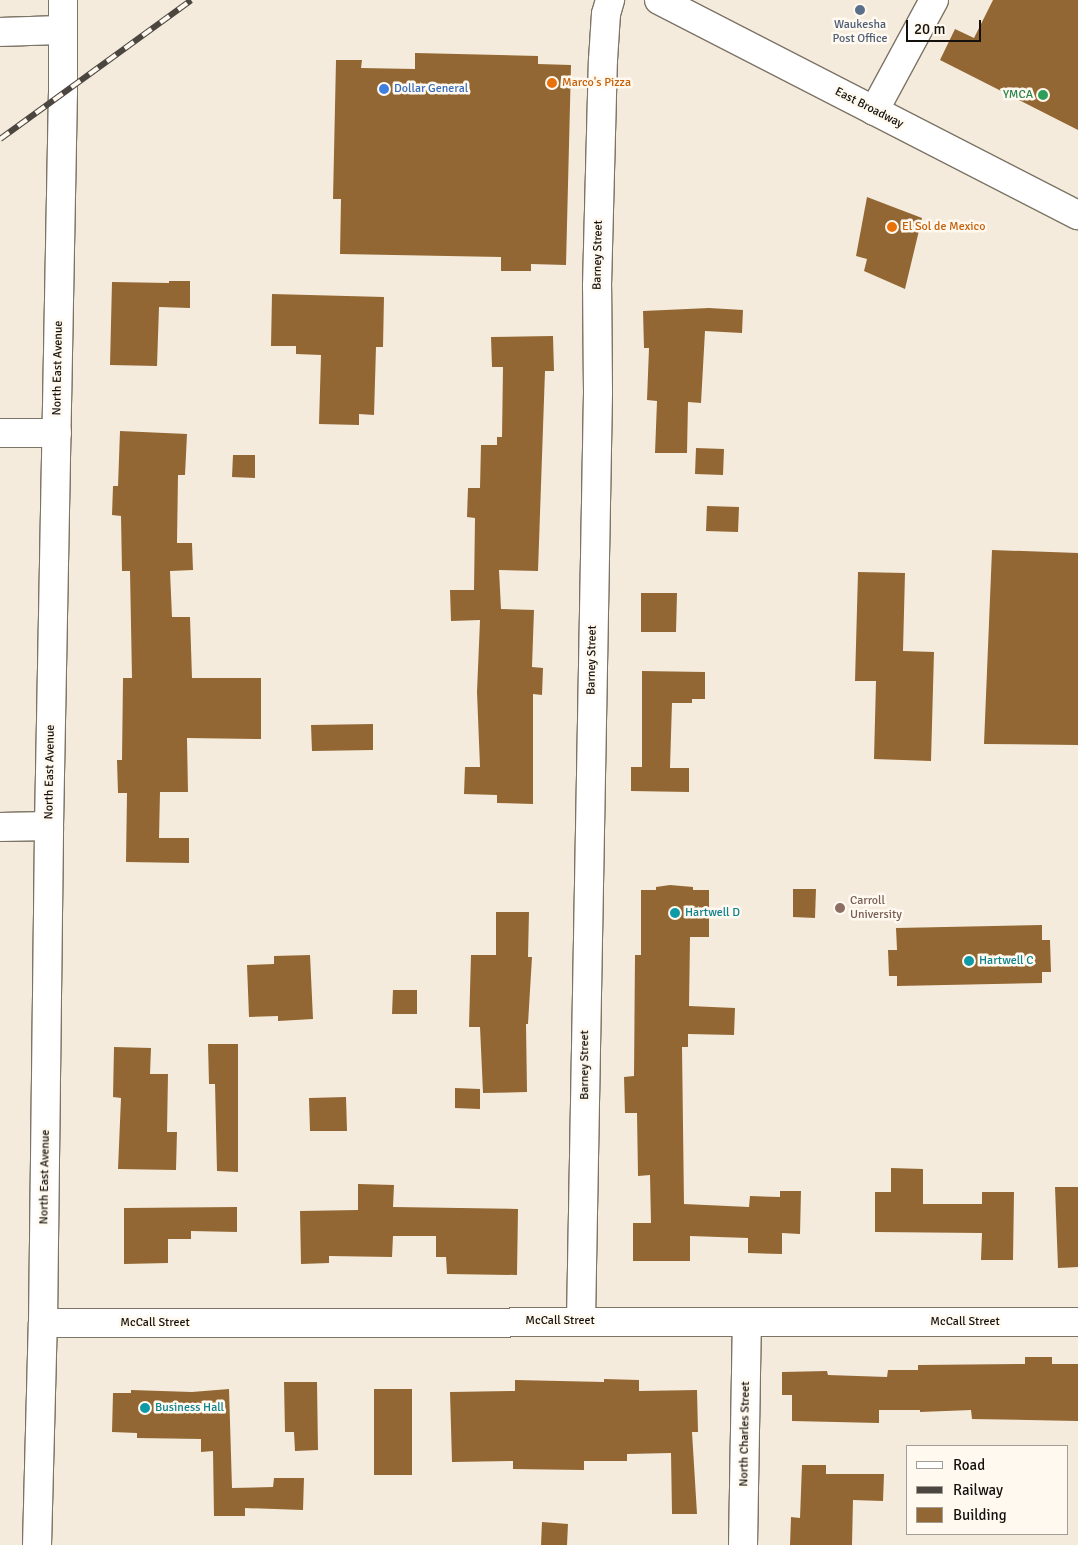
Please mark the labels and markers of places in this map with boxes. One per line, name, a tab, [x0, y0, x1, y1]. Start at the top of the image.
marker: Waukesha Post Office	[854, 4, 866, 16]
place label: Waukesha Post Office	[833, 18, 887, 46]
place label: Marco's Pizza	[562, 76, 631, 90]
marker: Marco's Pizza	[546, 77, 558, 89]
place label: Dollar General	[394, 82, 468, 96]
marker: Dollar General	[378, 83, 390, 95]
place label: YMCA	[1003, 88, 1033, 102]
marker: YMCA	[1037, 89, 1049, 101]
place label: El Sol de Mexico	[902, 220, 985, 234]
marker: El Sol de Mexico	[886, 221, 898, 233]
place label: Carroll University	[850, 894, 902, 922]
marker: Carroll University	[834, 902, 846, 914]
place label: Hartwell D	[685, 906, 740, 920]
marker: Hartwell D	[669, 907, 681, 919]
place label: Hartwell C	[979, 954, 1033, 968]
marker: Hartwell C	[963, 955, 975, 967]
place label: Business Hall	[155, 1401, 224, 1415]
marker: Business Hall	[139, 1402, 151, 1414]

